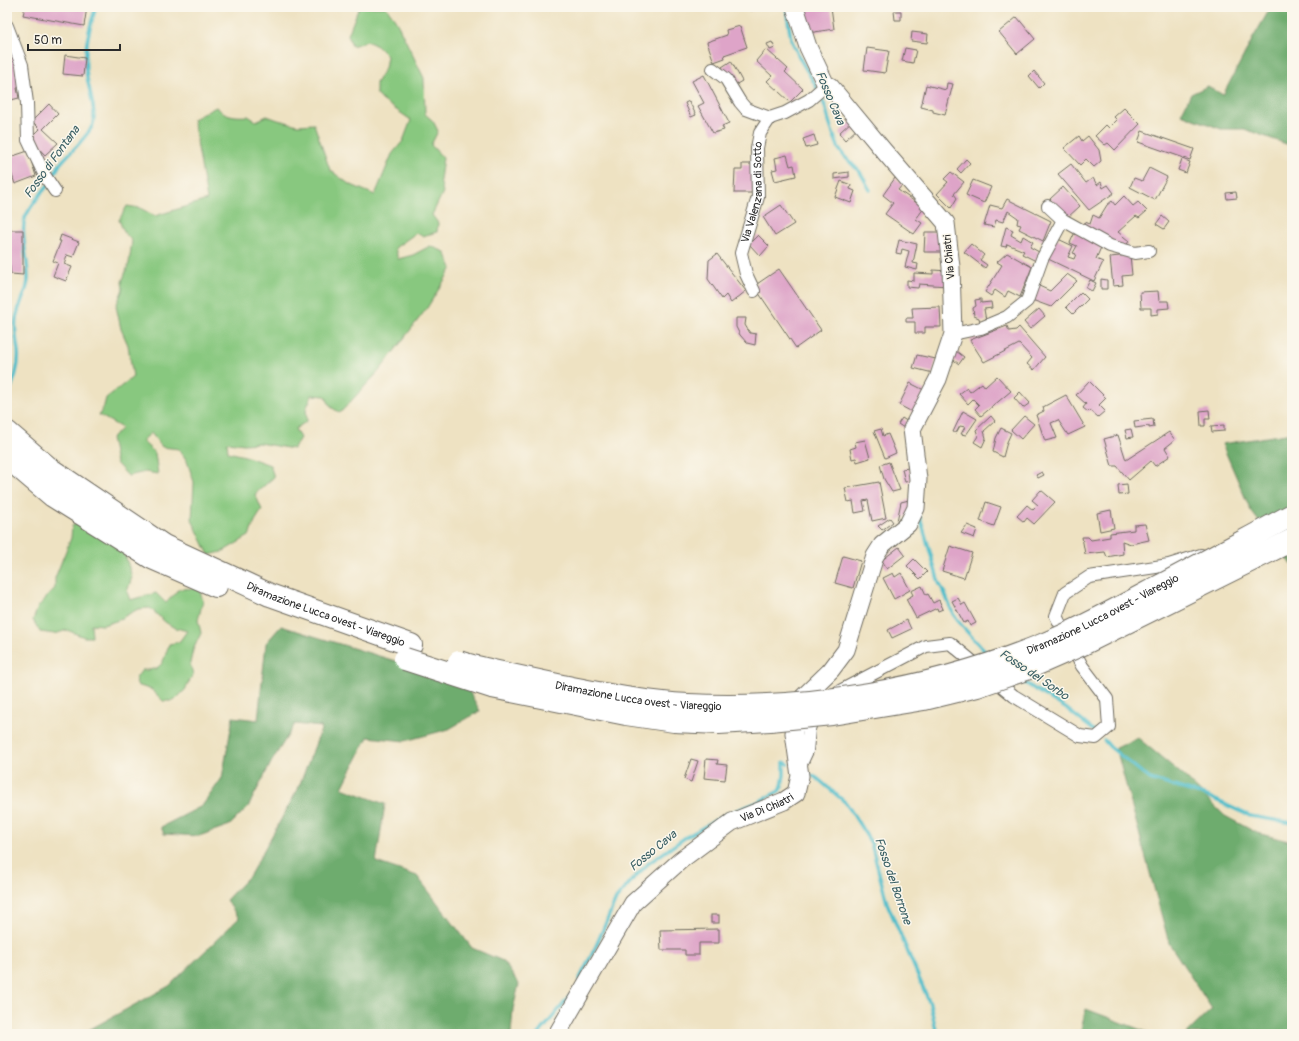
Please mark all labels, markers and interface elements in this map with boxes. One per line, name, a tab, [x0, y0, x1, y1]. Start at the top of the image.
scale bar	[28, 26, 120, 52]
text: 50 m	[34, 33, 62, 48]
water label: Fosso Cava	[812, 69, 849, 128]
water label: Fosso di Fontana	[21, 122, 84, 201]
street label: Via Valenzana di Sotto	[738, 140, 765, 244]
street label: Via Chiatri	[941, 234, 957, 280]
street label: Diramazione Lucca ovest - Viareggio	[1025, 571, 1181, 657]
street label: Diramazione Lucca ovest - Viareggio	[245, 579, 407, 649]
water label: Fosso del Sorbo	[997, 646, 1073, 705]
street label: Diramazione Lucca ovest - Viareggio	[554, 678, 722, 712]
street label: Via Di Chiatri	[738, 790, 796, 825]
water label: Fosso Cava	[626, 826, 681, 875]
water label: Fosso del Borrone	[871, 836, 915, 927]

